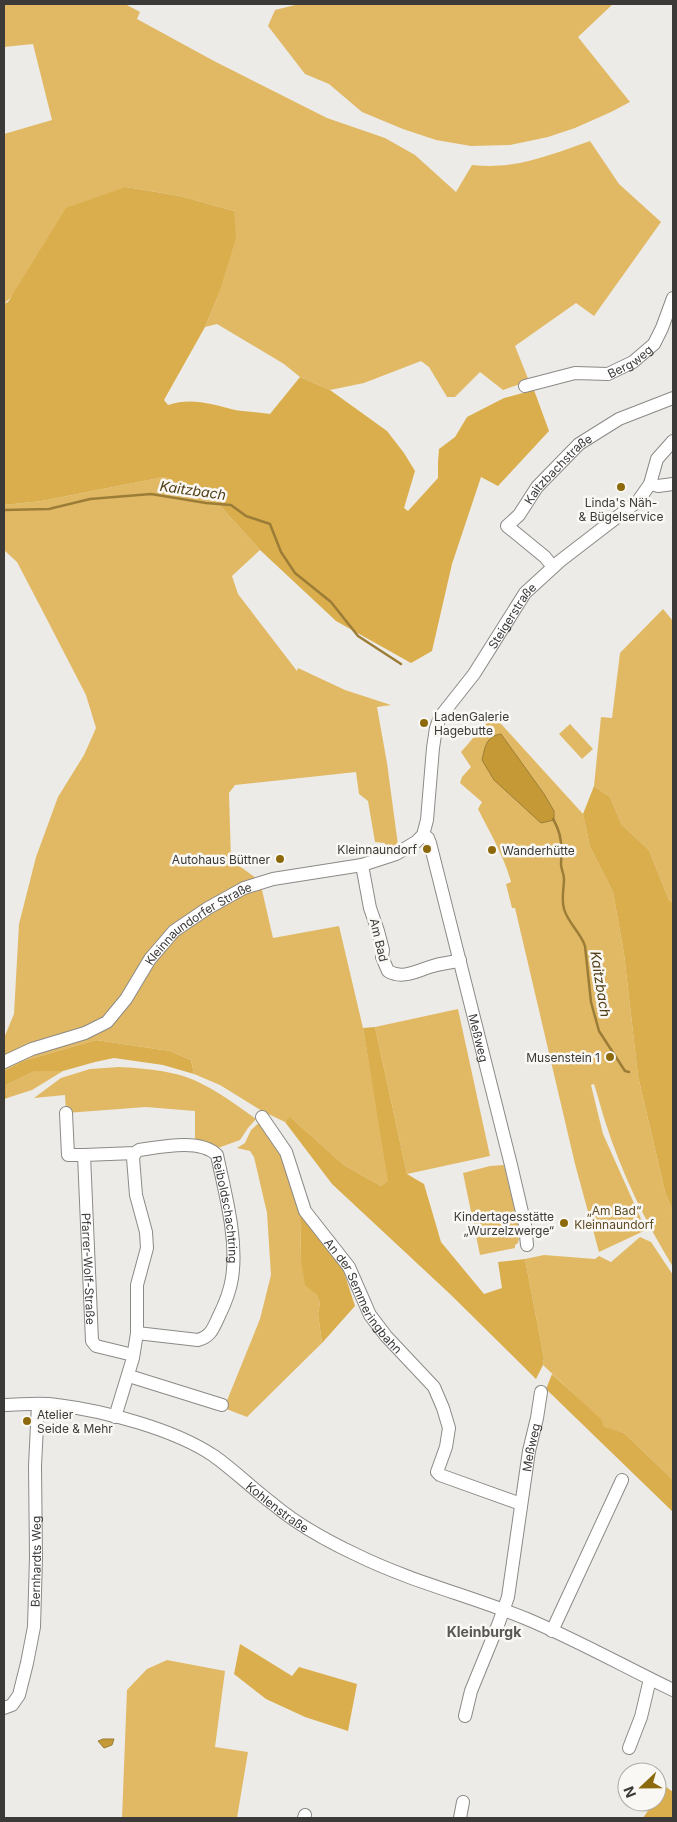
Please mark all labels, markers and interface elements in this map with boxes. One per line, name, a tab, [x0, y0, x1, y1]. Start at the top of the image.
street label: Bergweg	[605, 341, 655, 381]
street label: Kaitzbachstraße	[521, 430, 595, 507]
water label: Kaitzbach	[159, 477, 227, 503]
marker: Linda's Näh- & Bügelservice	[615, 481, 627, 493]
place label: Linda's Näh- & Bügelservice	[579, 495, 663, 524]
street label: Steigerstraße	[484, 579, 539, 651]
place label: LadenGalerie Hagebutte	[434, 709, 509, 738]
marker: LadenGalerie Hagebutte	[418, 717, 430, 729]
place label: Kleinnaundorf	[337, 842, 418, 857]
marker: Kleinnaundorf	[421, 843, 433, 855]
place label: Wanderhütte	[502, 843, 575, 858]
marker: Wanderhütte	[486, 844, 498, 856]
place label: Autohaus Büttner	[172, 852, 270, 867]
marker: Autohaus Büttner	[274, 853, 286, 865]
street label: Kleinnaundorfer Straße	[141, 879, 253, 967]
street label: Am Bad	[367, 917, 391, 963]
water label: Kaitzbach	[587, 950, 615, 1018]
street label: Meßweg	[466, 1012, 492, 1063]
place label: Musenstein 1	[526, 1050, 600, 1065]
marker: Musenstein 1	[604, 1051, 616, 1063]
street label: Reiboldschachtring	[210, 1154, 241, 1264]
park label: „Am Bad“ Kleinnaundorf	[574, 1203, 654, 1232]
place label: Kindertagesstätte „Wurzelzwerge“	[454, 1209, 554, 1238]
street label: Pfarrer-Wolf-Straße	[79, 1213, 99, 1325]
marker: Kindertagesstätte „Wurzelzwerge“	[558, 1217, 570, 1229]
street label: An der Semmeringbahn	[322, 1235, 406, 1356]
place label: Atelier Seide & Mehr	[37, 1407, 113, 1436]
marker: Atelier Seide & Mehr	[21, 1415, 33, 1427]
street label: Meßweg	[519, 1422, 543, 1473]
street label: Kohlenstraße	[243, 1478, 312, 1535]
street label: Bernhardts Weg	[27, 1516, 44, 1607]
district label: Kleinburgk	[447, 1623, 522, 1640]
north arrow	[617, 1762, 667, 1812]
text: N	[620, 1784, 639, 1800]

